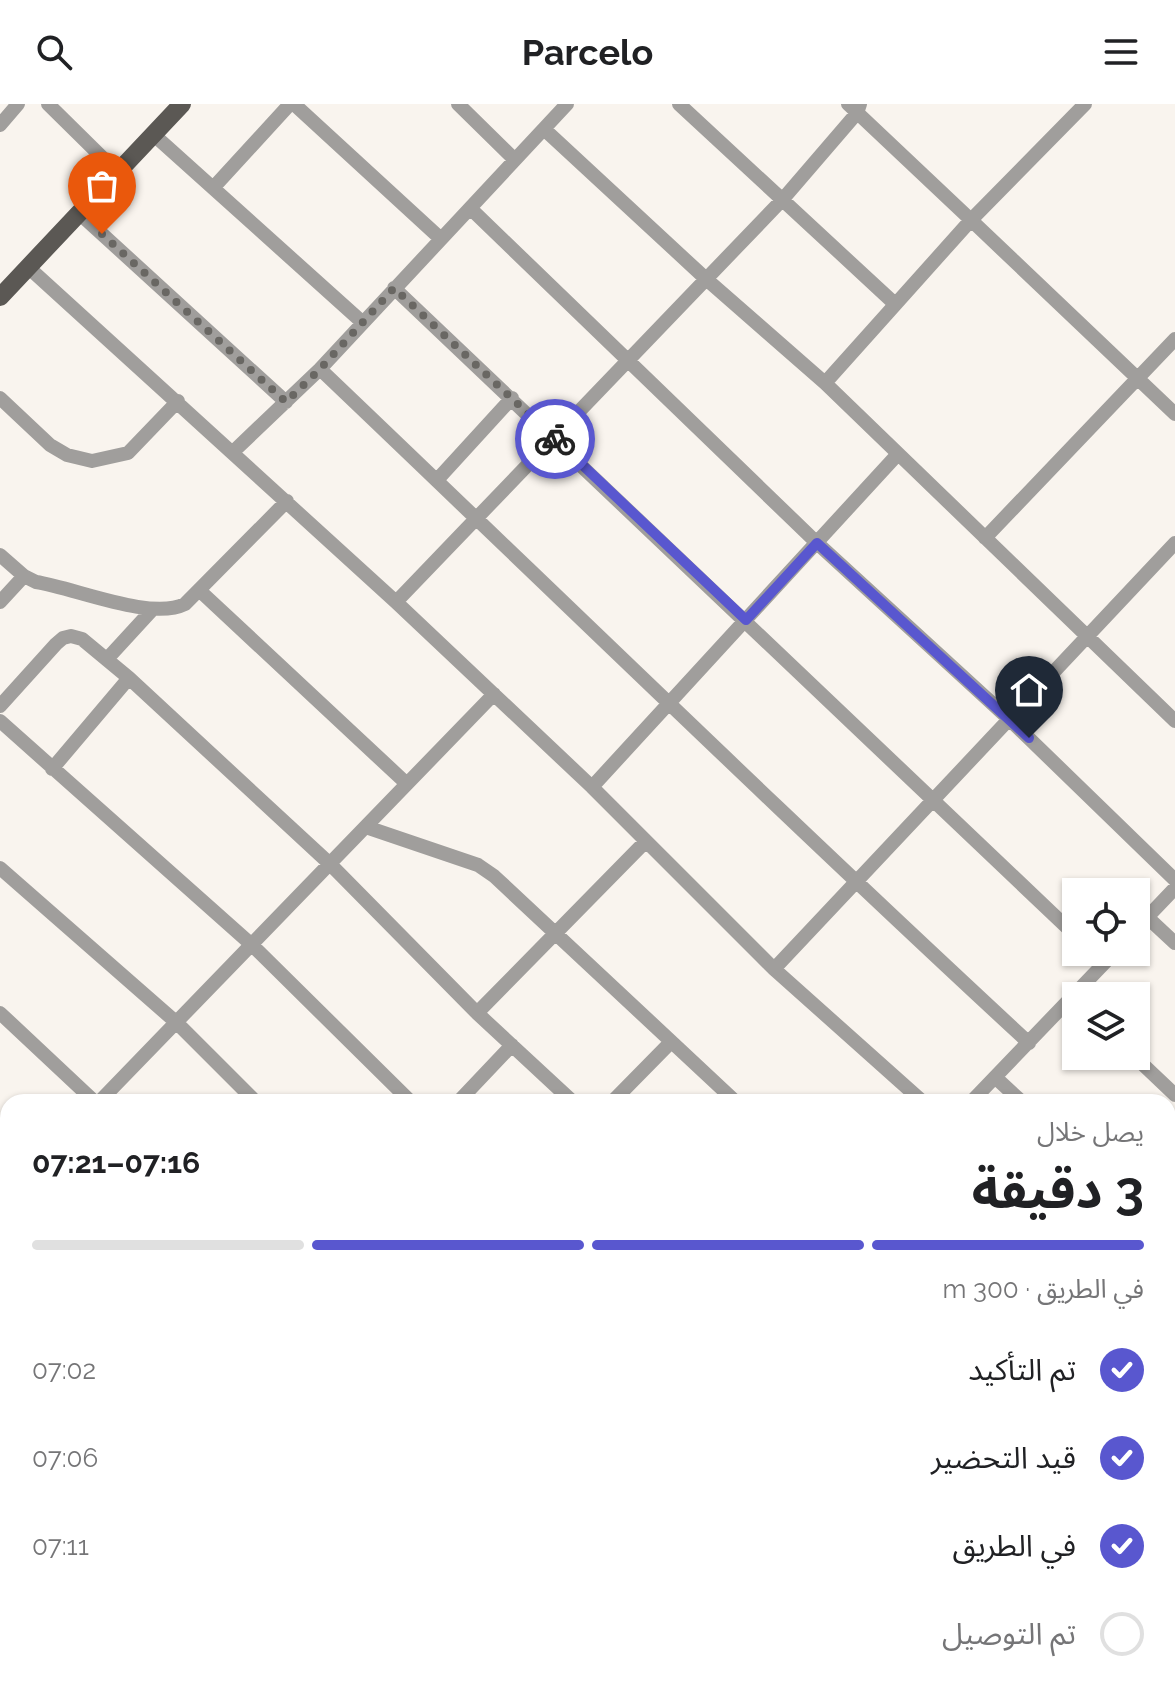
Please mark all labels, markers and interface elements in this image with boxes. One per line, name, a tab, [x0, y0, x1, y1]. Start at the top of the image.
icon: search	[32, 30, 76, 74]
icon: menu	[1099, 30, 1143, 74]
text: Parcelo	[522, 31, 653, 73]
pin	[68, 152, 136, 234]
icon: bag	[80, 164, 124, 208]
courier	[515, 399, 595, 479]
icon: bike	[533, 417, 577, 461]
pin	[995, 656, 1063, 738]
icon: home	[1007, 668, 1051, 712]
map controls	[1062, 878, 1150, 1070]
button: locate	[1062, 878, 1150, 966]
button: layers	[1062, 982, 1150, 1070]
text: يصل خلال	[1037, 1117, 1144, 1147]
text: 07:16–07:21	[32, 1145, 200, 1180]
text: 3 دقيقة	[972, 1159, 1144, 1220]
text: في الطريق · 300 m	[942, 1274, 1144, 1304]
icon: check	[1100, 1348, 1144, 1392]
text: تم التأكيد	[968, 1352, 1076, 1387]
text: 07:02	[32, 1355, 96, 1385]
icon: check	[1100, 1436, 1144, 1480]
text: قيد التحضير	[931, 1440, 1076, 1475]
text: 07:06	[32, 1443, 98, 1473]
icon: check	[1100, 1524, 1144, 1568]
text: في الطريق	[952, 1528, 1076, 1563]
text: 07:11	[32, 1531, 89, 1561]
text: تم التوصيل	[942, 1616, 1076, 1651]

